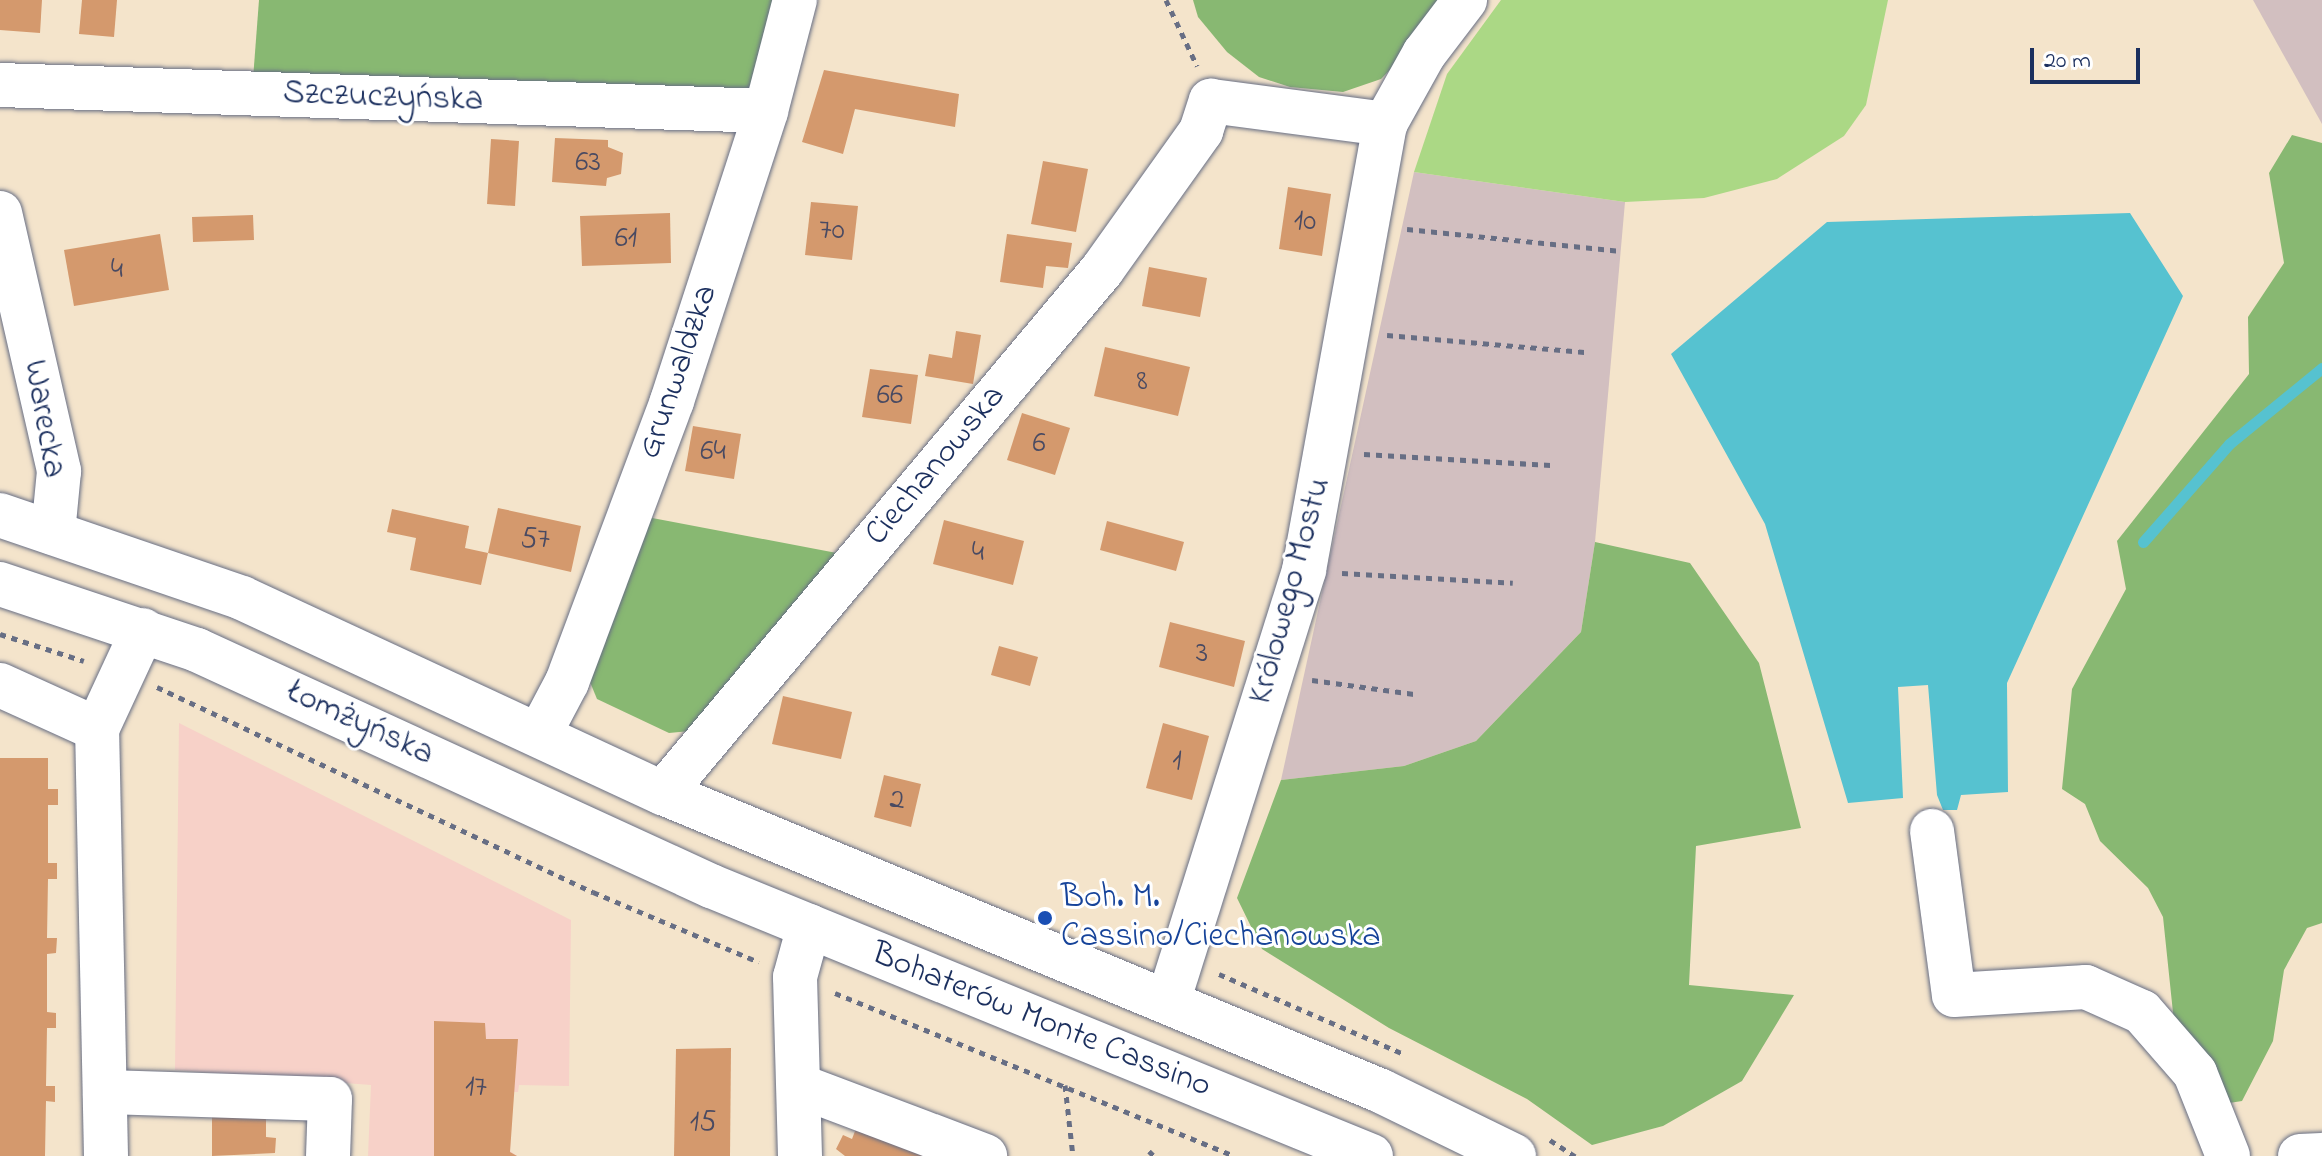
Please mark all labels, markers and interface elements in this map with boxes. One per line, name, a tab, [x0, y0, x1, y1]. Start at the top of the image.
scale bar	[2034, 32, 2144, 82]
text: 20 m	[2044, 44, 2091, 79]
street label: Szczuczyńska	[282, 74, 484, 122]
house number: 63	[575, 145, 601, 181]
house number: 10	[1294, 204, 1316, 240]
house number: 70	[819, 213, 845, 249]
house number: 61	[615, 221, 637, 257]
house number: 4	[111, 252, 123, 288]
street label: Grunwaldzka	[630, 280, 728, 464]
street label: Warecka	[13, 357, 73, 481]
house number: 8	[1136, 364, 1148, 400]
street label: Ciechanowska	[857, 377, 1015, 555]
house number: 66	[877, 378, 903, 414]
house number: 6	[1032, 426, 1046, 462]
house number: 64	[700, 434, 726, 470]
street label: Królowego Mostu	[1241, 473, 1341, 709]
house number: 57	[520, 522, 550, 558]
house number: 4	[972, 535, 984, 571]
house number: 3	[1196, 636, 1208, 672]
street label: Łomżyńska	[280, 672, 440, 776]
house number: 1	[1172, 744, 1182, 780]
house number: 2	[890, 783, 904, 819]
place label: Boh. M. Cassino/Ciechanowska	[1061, 878, 1381, 958]
marker: Boh. M. Cassino/Ciechanowska	[1036, 909, 1054, 927]
street label: Bohaterów Monte Cassino	[865, 934, 1217, 1108]
house number: 17	[465, 1070, 487, 1106]
house number: 15	[690, 1105, 716, 1141]

